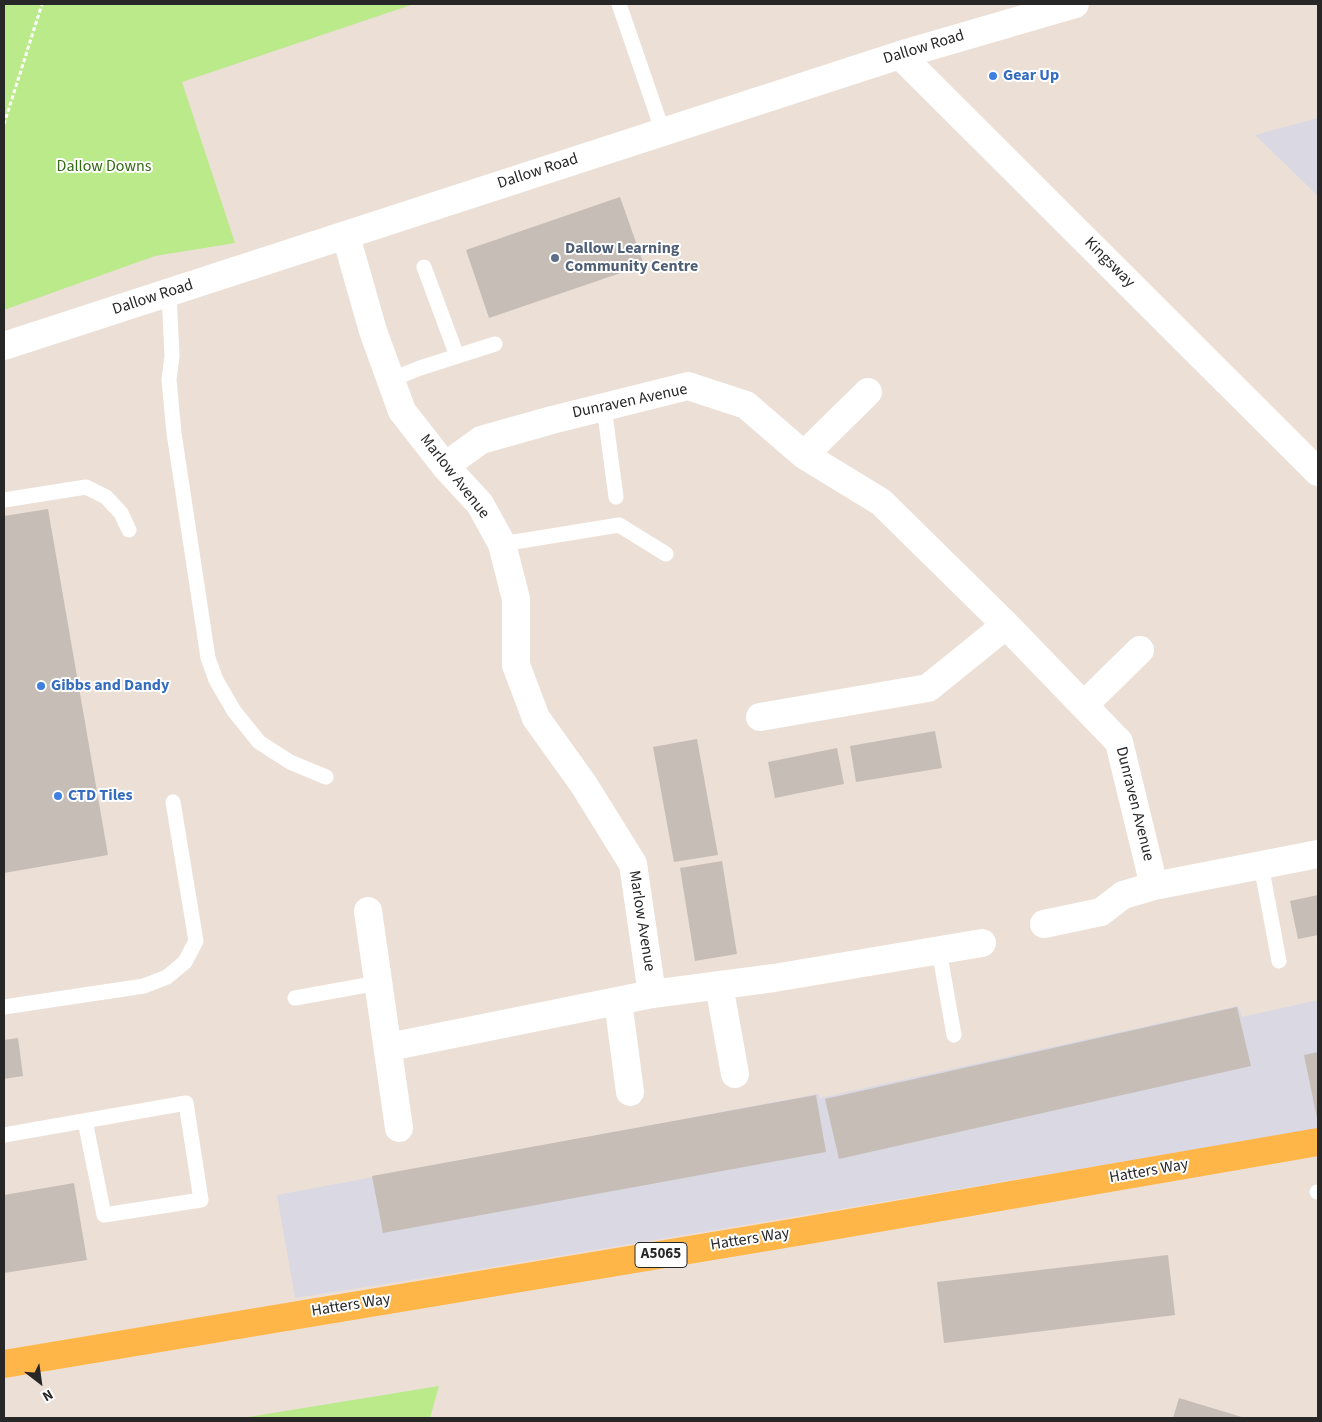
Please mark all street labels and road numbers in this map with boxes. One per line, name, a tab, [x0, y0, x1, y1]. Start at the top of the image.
street label: Dallow Road	[881, 27, 967, 69]
street label: Dallow Road	[495, 150, 581, 194]
street label: Kingsway	[1080, 234, 1138, 292]
street label: Dallow Road	[110, 276, 196, 320]
street label: Dunraven Avenue	[571, 380, 689, 424]
street label: Marlow Avenue	[415, 431, 493, 523]
street label: Dunraven Avenue	[1111, 745, 1157, 863]
street label: Marlow Avenue	[624, 869, 658, 973]
street label: Hatters Way	[1108, 1156, 1190, 1188]
street label: Hatters Way	[709, 1224, 791, 1256]
road number: A5065	[635, 1242, 687, 1268]
street label: Hatters Way	[310, 1290, 392, 1322]

